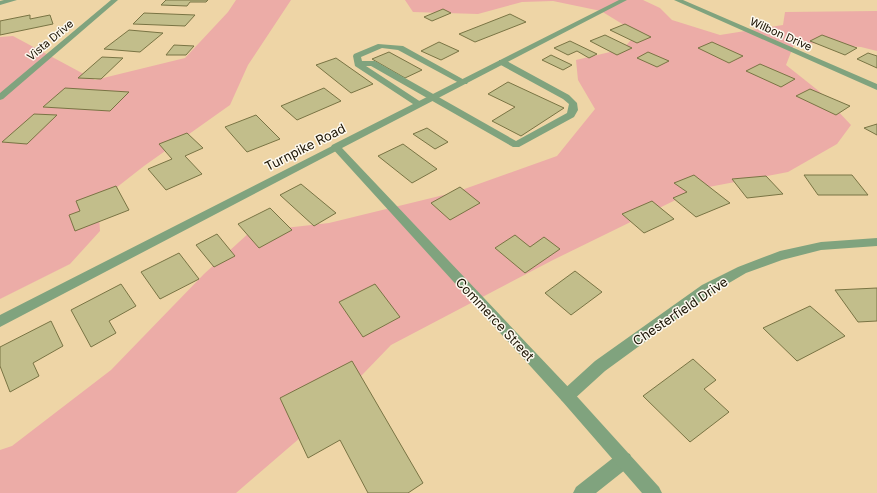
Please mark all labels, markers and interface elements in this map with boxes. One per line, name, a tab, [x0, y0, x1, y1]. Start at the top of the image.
street label: Wilbon Drive	[748, 14, 814, 54]
street label: Vista Drive	[24, 17, 76, 63]
street label: Turnpike Road	[262, 120, 348, 174]
street label: Chesterfield Drive	[630, 273, 730, 349]
street label: Commerce Street	[452, 274, 538, 364]

